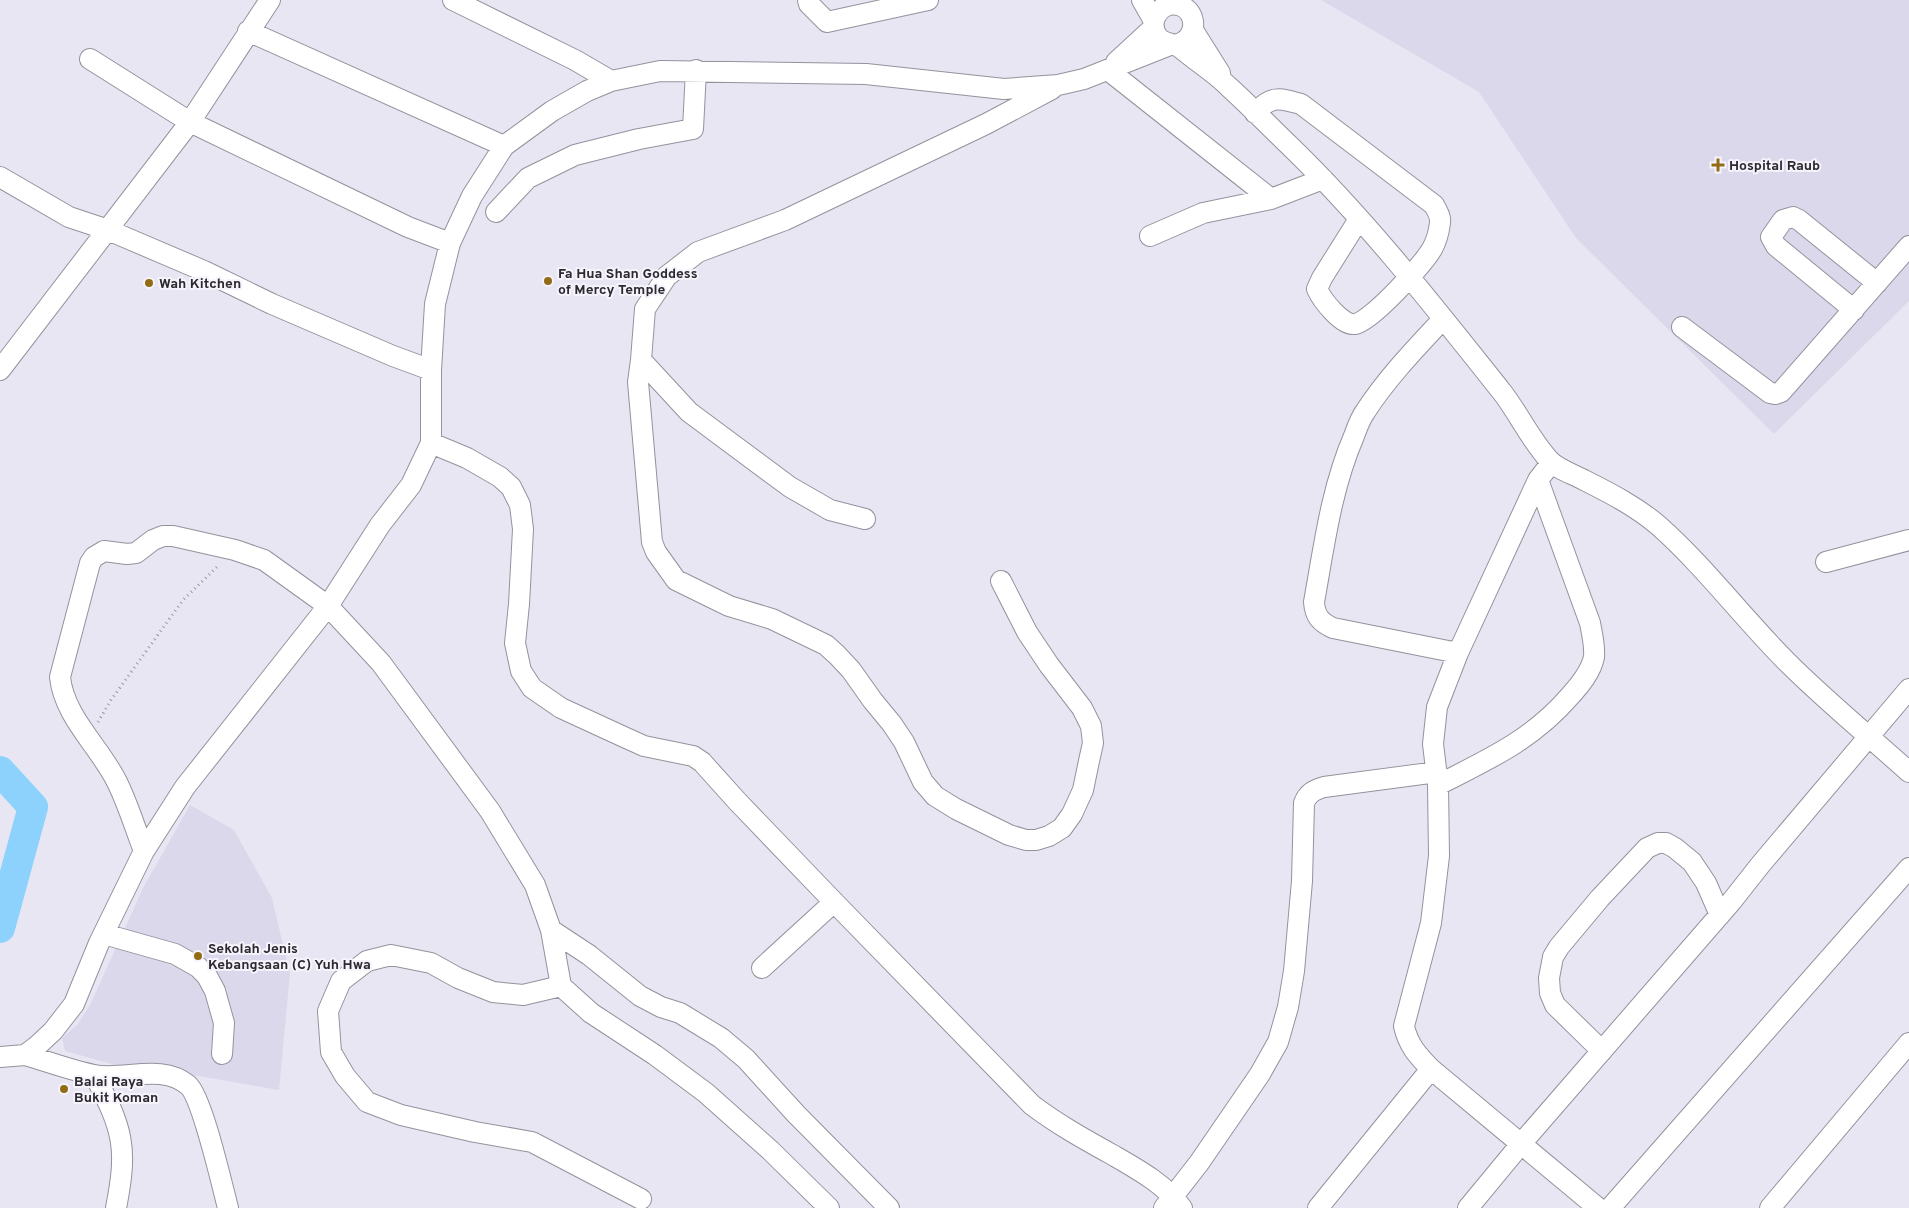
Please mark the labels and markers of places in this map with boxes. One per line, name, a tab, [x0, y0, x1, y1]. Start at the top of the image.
marker: Hospital Raub	[1711, 158, 1725, 172]
place label: Hospital Raub	[1729, 158, 1820, 175]
place label: Fa Hua Shan Goddess of Mercy Temple	[558, 266, 698, 299]
marker: Fa Hua Shan Goddess of Mercy Temple	[542, 275, 554, 287]
place label: Wah Kitchen	[159, 276, 241, 293]
marker: Wah Kitchen	[143, 277, 155, 289]
place label: Sekolah Jenis Kebangsaan (C) Yuh Hwa	[208, 941, 371, 974]
marker: Sekolah Jenis Kebangsaan (C) Yuh Hwa	[192, 950, 204, 962]
place label: Balai Raya Bukit Koman	[74, 1074, 158, 1107]
marker: Balai Raya Bukit Koman	[58, 1083, 70, 1095]

